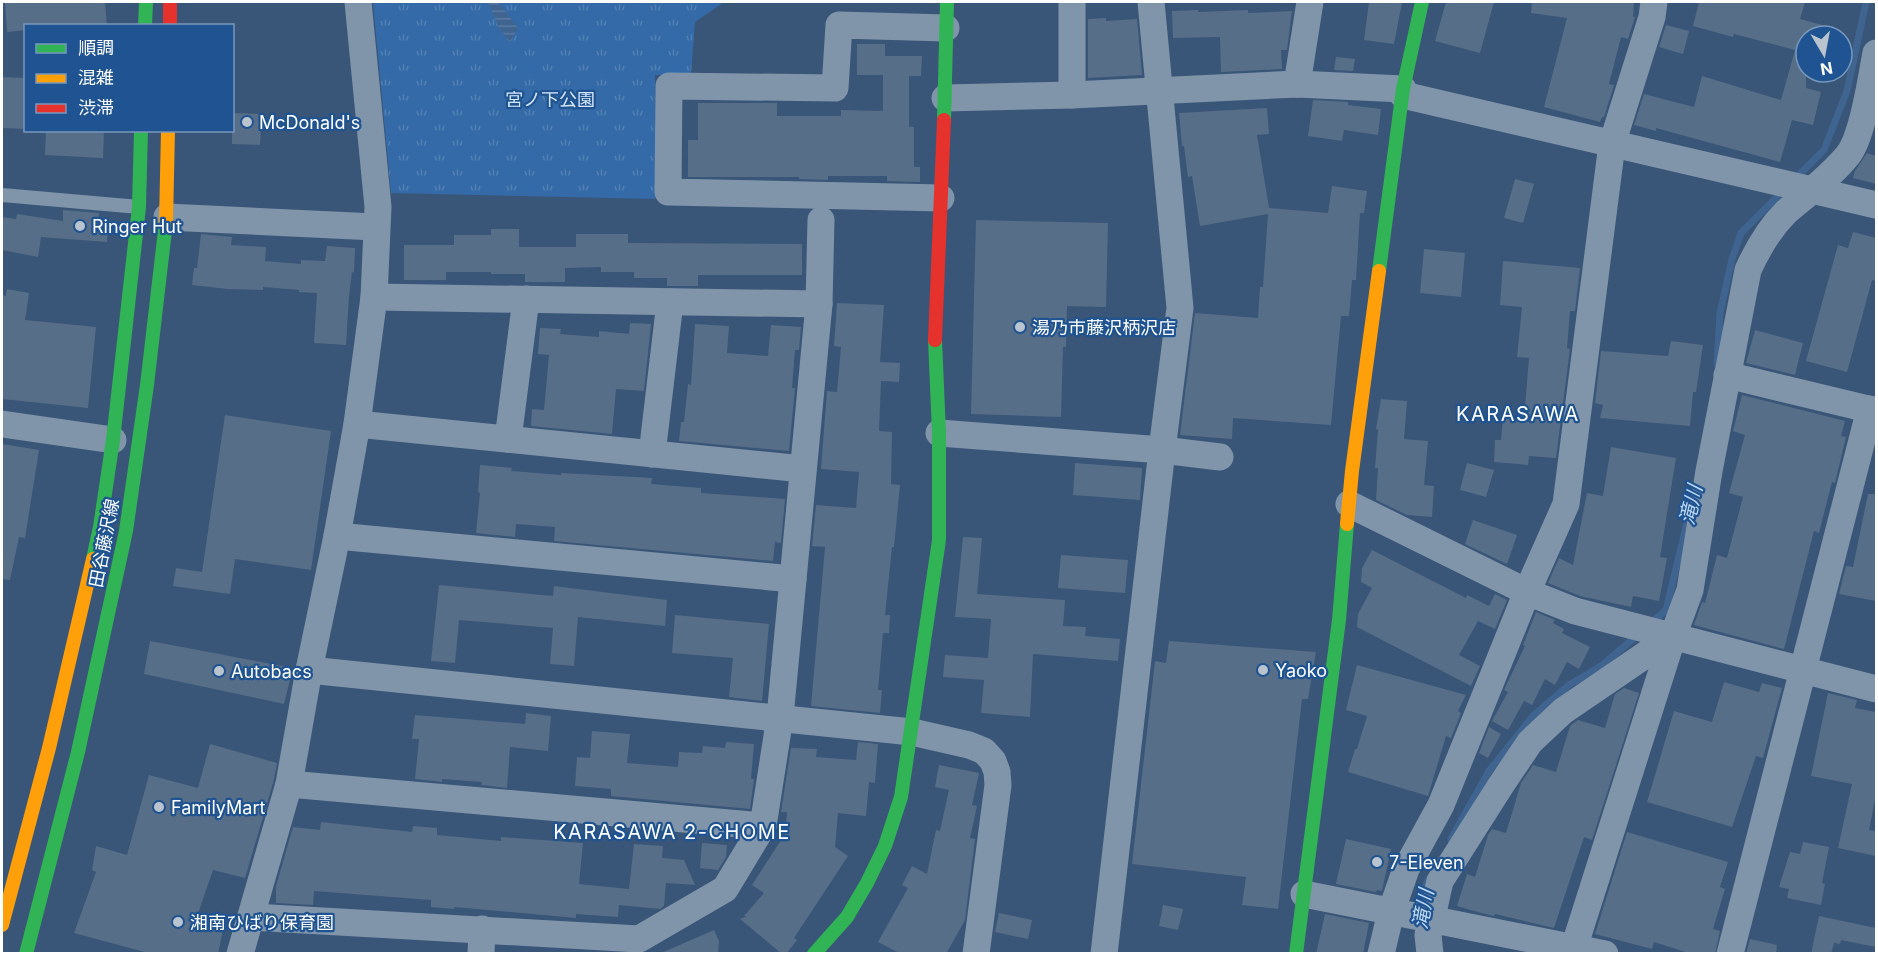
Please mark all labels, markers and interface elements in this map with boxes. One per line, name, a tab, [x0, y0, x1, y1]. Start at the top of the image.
legend	[24, 24, 234, 132]
north arrow	[1794, 24, 1854, 84]
text: 順調	[78, 37, 114, 58]
text: N	[1819, 58, 1834, 80]
text: 混雑	[78, 67, 114, 88]
park label: 宮ノ下公園	[505, 89, 595, 110]
text: 渋滞	[78, 97, 114, 118]
place label: McDonald's	[259, 112, 360, 133]
marker: McDonald's	[240, 115, 254, 129]
place label: Ringer Hut	[92, 216, 182, 237]
marker: Ringer Hut	[73, 219, 87, 233]
place label: 湯乃市藤沢柄沢店	[1032, 317, 1176, 338]
marker: 湯乃市藤沢柄沢店	[1013, 320, 1027, 334]
district label: KARASAWA	[1456, 402, 1580, 426]
water label: 滝川	[1675, 481, 1708, 527]
street label: 田谷藤沢線	[85, 497, 123, 589]
place label: Yaoko	[1275, 660, 1327, 681]
place label: Autobacs	[231, 661, 312, 682]
marker: Yaoko	[1256, 663, 1270, 677]
marker: Autobacs	[212, 664, 226, 678]
place label: FamilyMart	[171, 797, 265, 818]
marker: FamilyMart	[152, 800, 166, 814]
district label: KARASAWA 2-CHOME	[553, 820, 791, 844]
place label: 7-Eleven	[1389, 852, 1464, 873]
marker: 7-Eleven	[1370, 855, 1384, 869]
water label: 滝川	[1408, 885, 1439, 931]
place label: 湘南ひばり保育園	[190, 912, 334, 933]
marker: 湘南ひばり保育園	[171, 915, 185, 929]

